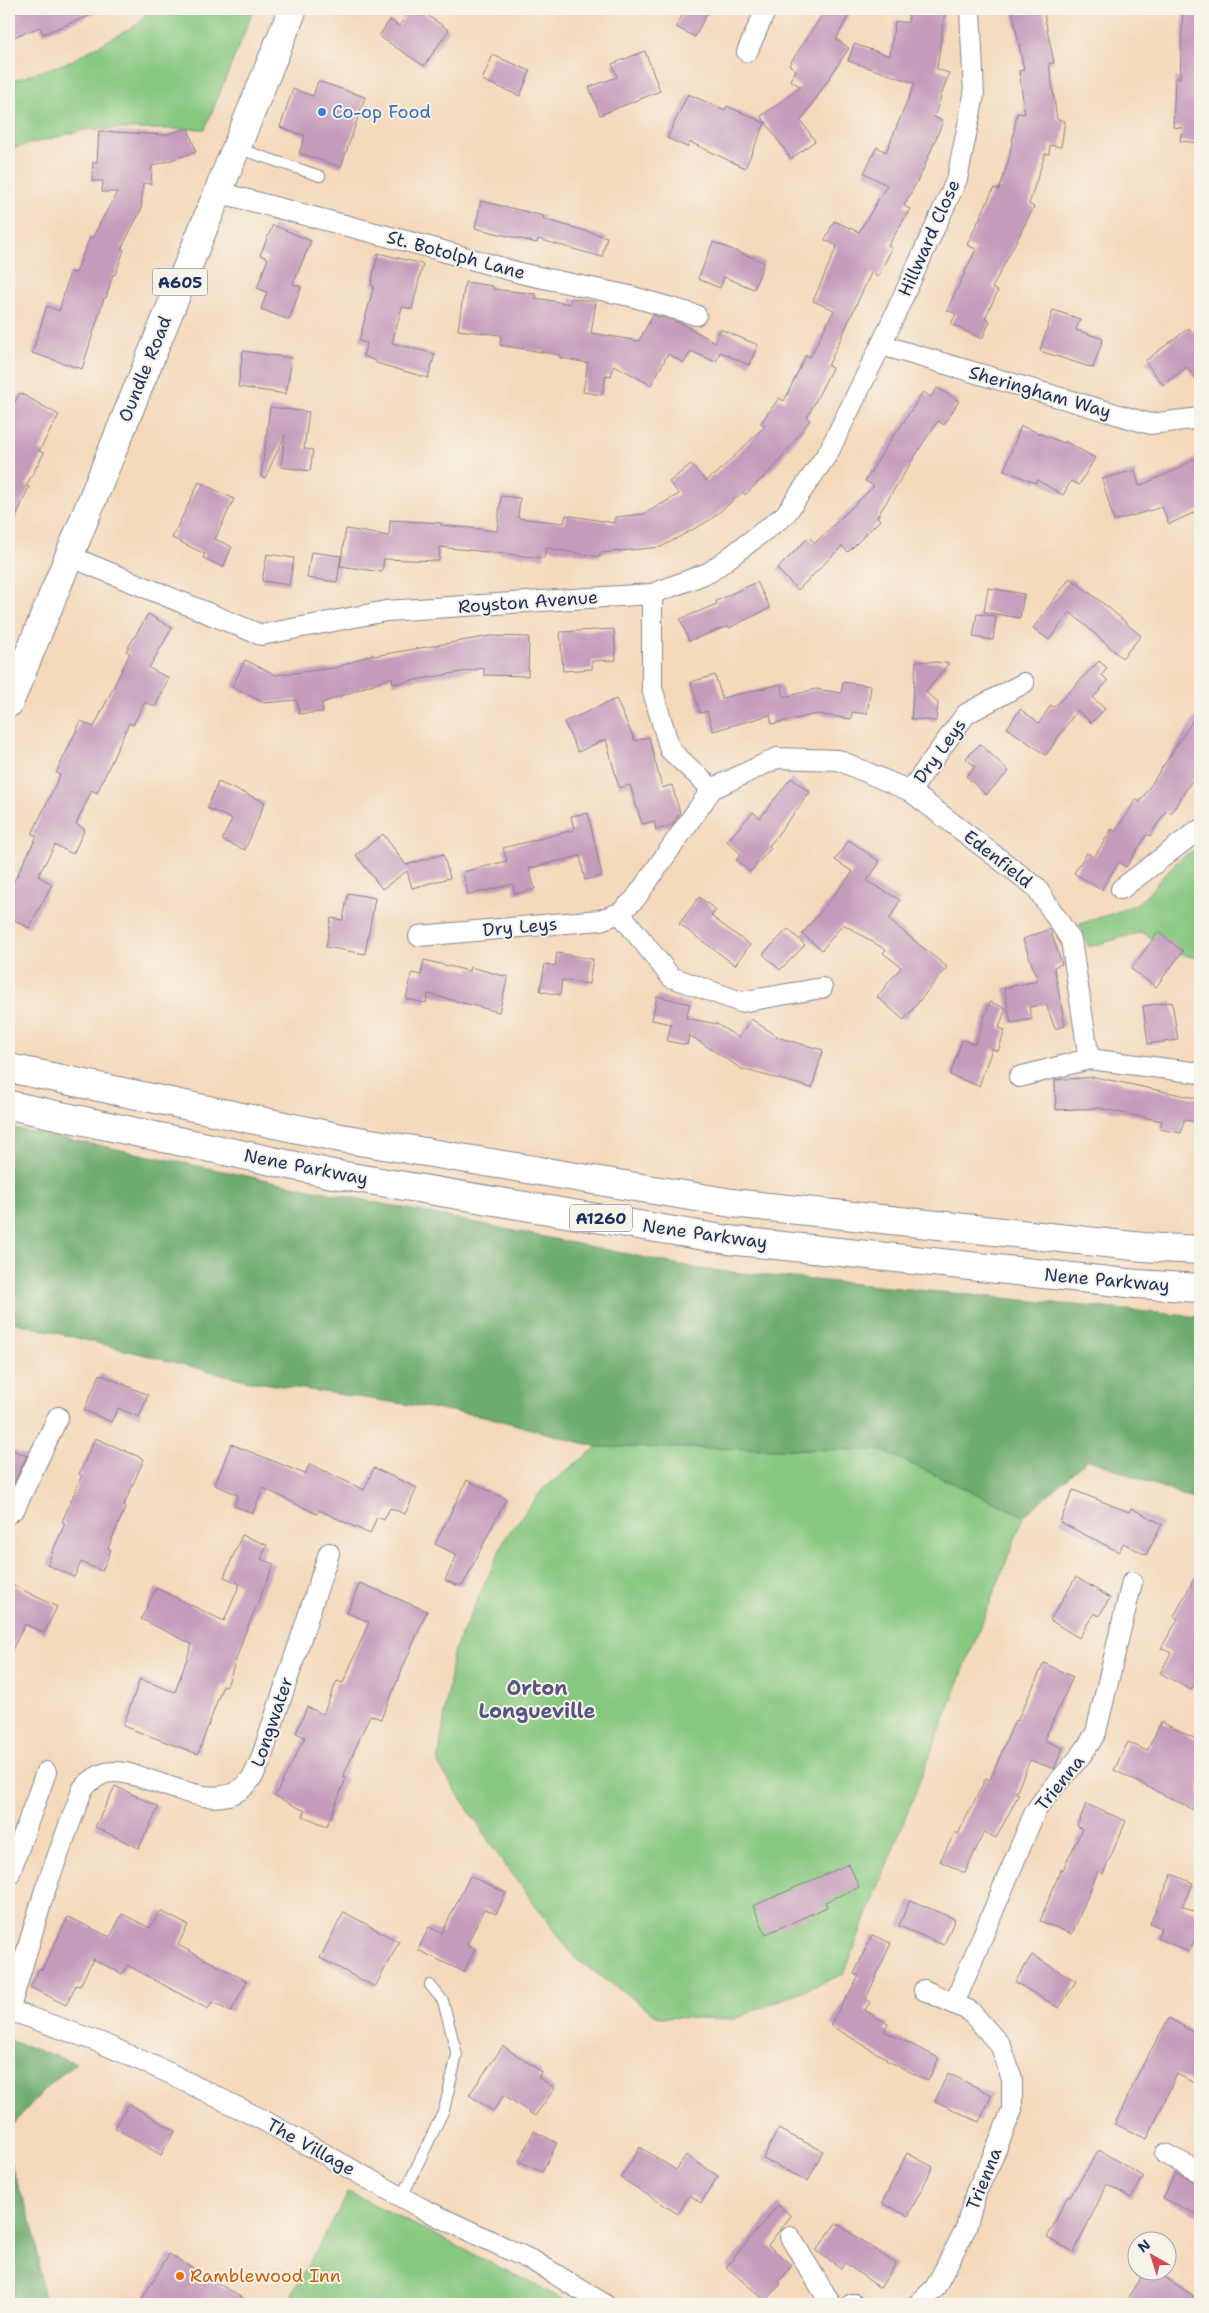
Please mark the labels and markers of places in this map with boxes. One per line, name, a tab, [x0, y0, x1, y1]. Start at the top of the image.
place label: Co-op Food	[332, 100, 431, 124]
marker: Co-op Food	[316, 106, 328, 118]
place label: Ramblewood Inn	[190, 2264, 341, 2288]
marker: Ramblewood Inn	[174, 2270, 186, 2282]

